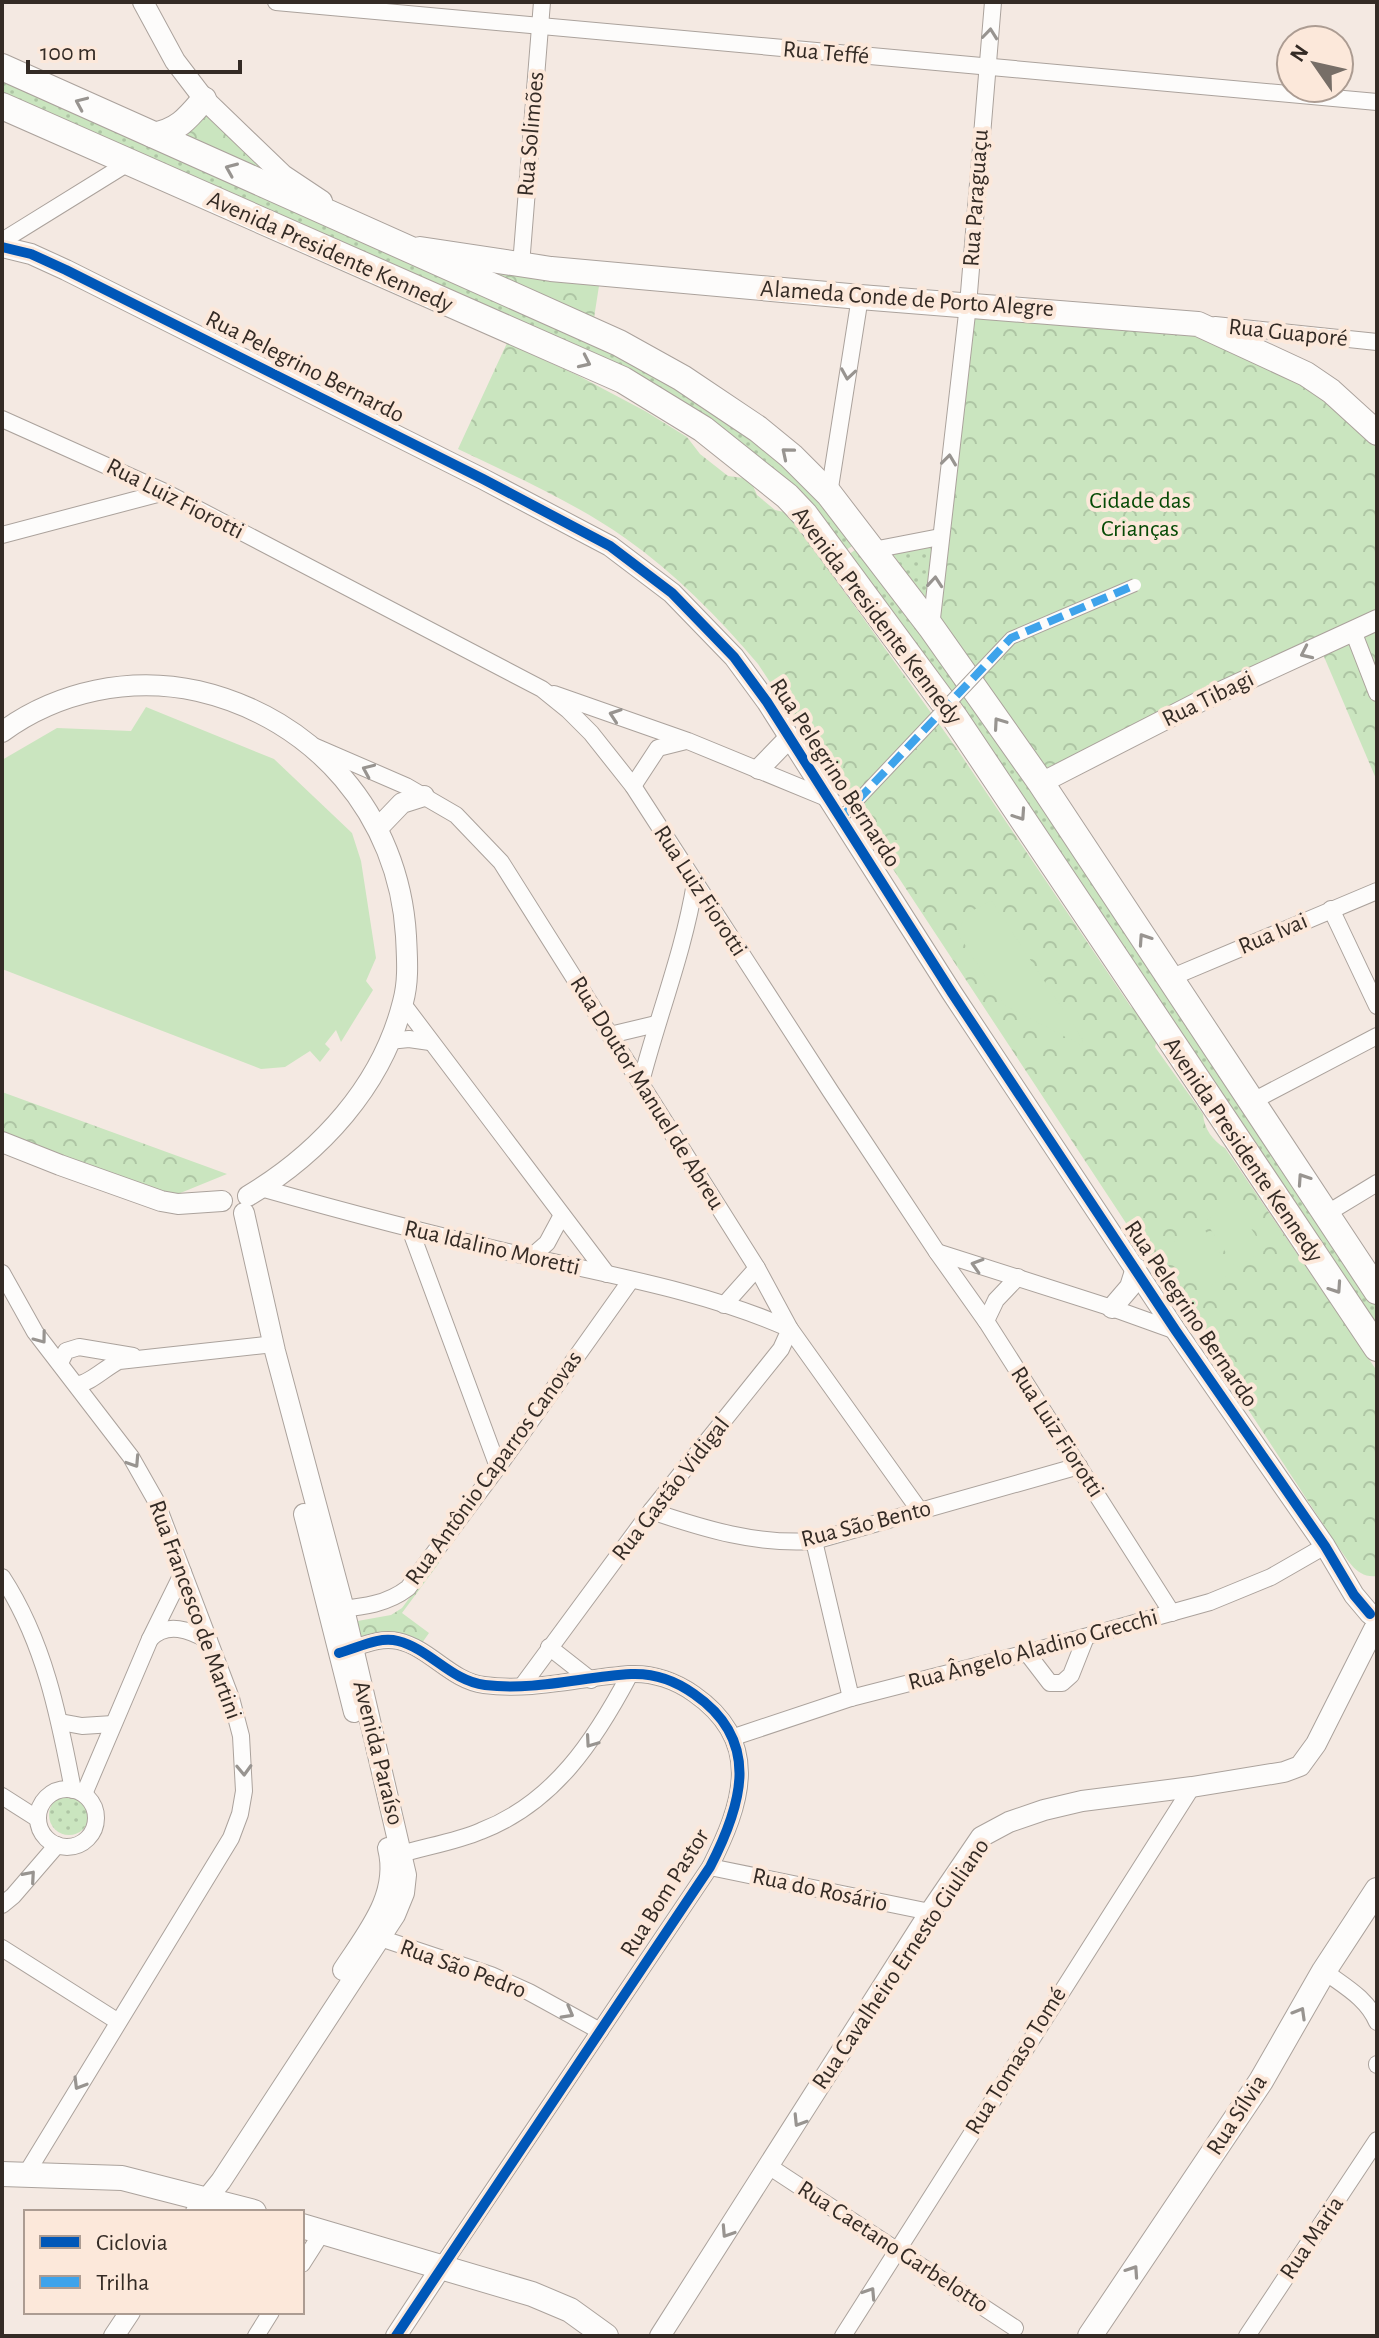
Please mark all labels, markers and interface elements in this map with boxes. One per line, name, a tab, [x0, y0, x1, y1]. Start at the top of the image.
scale bar	[28, 24, 240, 74]
north arrow	[1275, 24, 1355, 104]
one-way arrow	[981, 27, 998, 40]
street label: Rua Teffé	[782, 37, 870, 69]
text: 100 m	[40, 41, 97, 65]
text: N	[1286, 41, 1313, 66]
street label: Rua Solimões	[514, 70, 548, 198]
one-way arrow	[75, 96, 89, 112]
street label: Rua Paraguaçu	[959, 128, 993, 268]
one-way arrow	[225, 162, 239, 178]
street label: Avenida Presidente Kennedy	[204, 187, 456, 317]
street label: Alameda Conde de Porto Alegre	[759, 277, 1055, 321]
street label: Rua Pelegrino Bernardo	[202, 306, 408, 428]
street label: Rua Guaporé	[1227, 315, 1349, 351]
one-way arrow	[577, 352, 591, 368]
one-way arrow	[840, 367, 857, 381]
one-way arrow	[782, 448, 797, 463]
one-way arrow	[940, 453, 957, 466]
street label: Rua Luiz Fiorotti	[103, 454, 247, 544]
park label: Cidade das Crianças	[1089, 489, 1191, 541]
street label: Avenida Presidente Kennedy	[787, 503, 967, 729]
one-way arrow	[927, 575, 944, 588]
one-way arrow	[1300, 643, 1314, 659]
street label: Rua Tibagi	[1158, 667, 1258, 731]
street label: Rua Pelegrino Bernardo	[765, 674, 905, 872]
one-way arrow	[609, 708, 623, 725]
one-way arrow	[994, 718, 1009, 732]
one-way arrow	[362, 763, 376, 779]
one-way arrow	[1010, 807, 1025, 821]
street label: Rua Luiz Fiorotti	[649, 821, 751, 961]
street label: Rua Ivai	[1235, 909, 1311, 959]
one-way arrow	[1139, 933, 1154, 948]
street label: Rua Doutor Manuel de Abreu	[565, 972, 729, 1214]
street label: Avenida Presidente Kennedy	[1159, 1033, 1327, 1267]
one-way arrow	[1297, 1174, 1312, 1188]
street label: Rua Idalino Moretti	[402, 1216, 582, 1280]
street label: Rua Pelegrino Bernardo	[1120, 1216, 1262, 1412]
one-way arrow	[971, 1258, 985, 1274]
one-way arrow	[1326, 1279, 1341, 1293]
one-way arrow	[32, 1330, 46, 1344]
street label: Rua Antônio Caparros Canovas	[401, 1347, 587, 1589]
street label: Rua Luiz Fiorotti	[1006, 1362, 1108, 1502]
street label: Rua Gastão Vidigal	[608, 1413, 734, 1565]
one-way arrow	[124, 1453, 139, 1467]
street label: Rua São Bento	[799, 1496, 933, 1552]
street label: Rua Francesco de Martini	[144, 1497, 246, 1723]
street label: Rua Ângelo Aladino Grecchi	[905, 1603, 1160, 1695]
street label: Avenida Paraíso	[348, 1678, 408, 1828]
one-way arrow	[586, 1733, 601, 1747]
one-way arrow	[235, 1764, 252, 1777]
street label: Rua Bom Pastor	[616, 1825, 714, 1961]
street label: Rua Cavalheiro Ernesto Giuliano	[808, 1834, 994, 2094]
street label: Rua do Rosário	[750, 1864, 890, 1916]
one-way arrow	[20, 1871, 35, 1885]
street label: Rua São Pedro	[397, 1935, 529, 2003]
street label: Rua Tomaso Tomé	[961, 1983, 1071, 2139]
one-way arrow	[560, 2004, 574, 2019]
one-way arrow	[1290, 2007, 1306, 2022]
street label: Rua Sílvia	[1202, 2071, 1272, 2159]
one-way arrow	[73, 2075, 89, 2090]
one-way arrow	[793, 2112, 808, 2126]
street label: Rua Caetano Garbelotto	[793, 2176, 993, 2318]
street label: Rua Maria	[1276, 2192, 1348, 2284]
legend	[24, 2210, 304, 2314]
one-way arrow	[722, 2224, 737, 2238]
text: Ciclovia	[96, 2231, 168, 2255]
one-way arrow	[1123, 2266, 1138, 2280]
text: Trilha	[96, 2271, 149, 2295]
one-way arrow	[861, 2287, 876, 2301]

